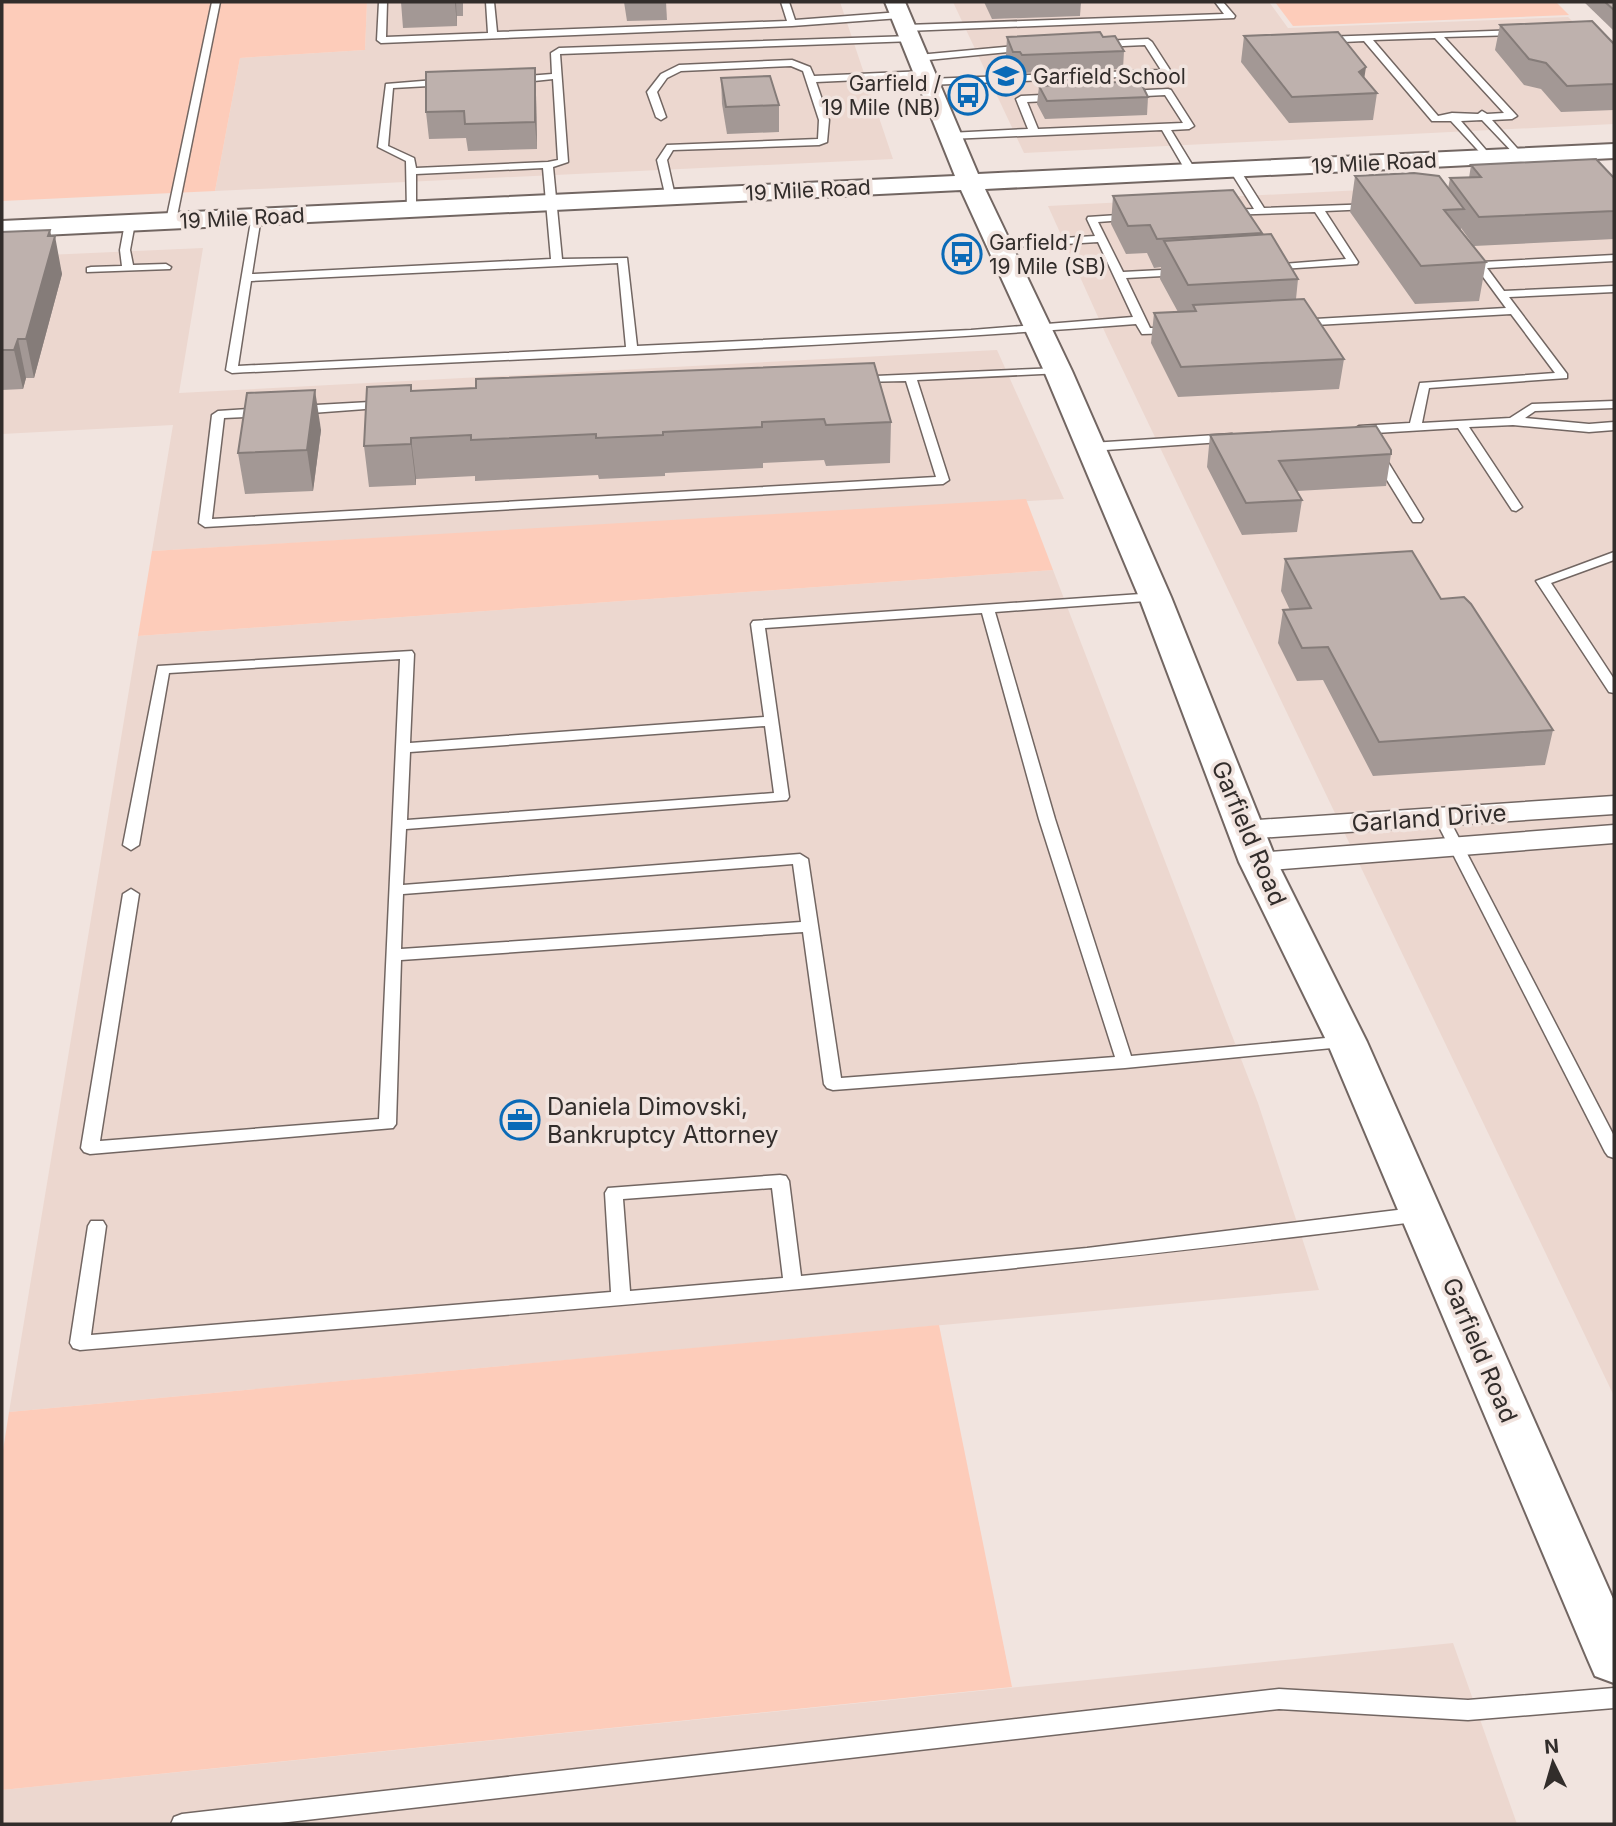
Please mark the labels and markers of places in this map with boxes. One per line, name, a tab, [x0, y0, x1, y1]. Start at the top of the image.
school or university icon: Garfield School	[985, 55, 1027, 97]
place label: Garfield School	[1033, 64, 1186, 89]
place label: Garfield / 19 Mile (NB)	[821, 71, 941, 120]
bus stop icon: Garfield / 19 Mile (NB)	[947, 74, 989, 116]
place label: Garfield / 19 Mile (SB)	[989, 230, 1106, 279]
bus stop icon: Garfield / 19 Mile (SB)	[941, 233, 983, 275]
place label: Daniela Dimovski, Bankruptcy Attorney	[547, 1092, 779, 1149]
office icon: Daniela Dimovski, Bankruptcy Attorney	[499, 1099, 541, 1141]

